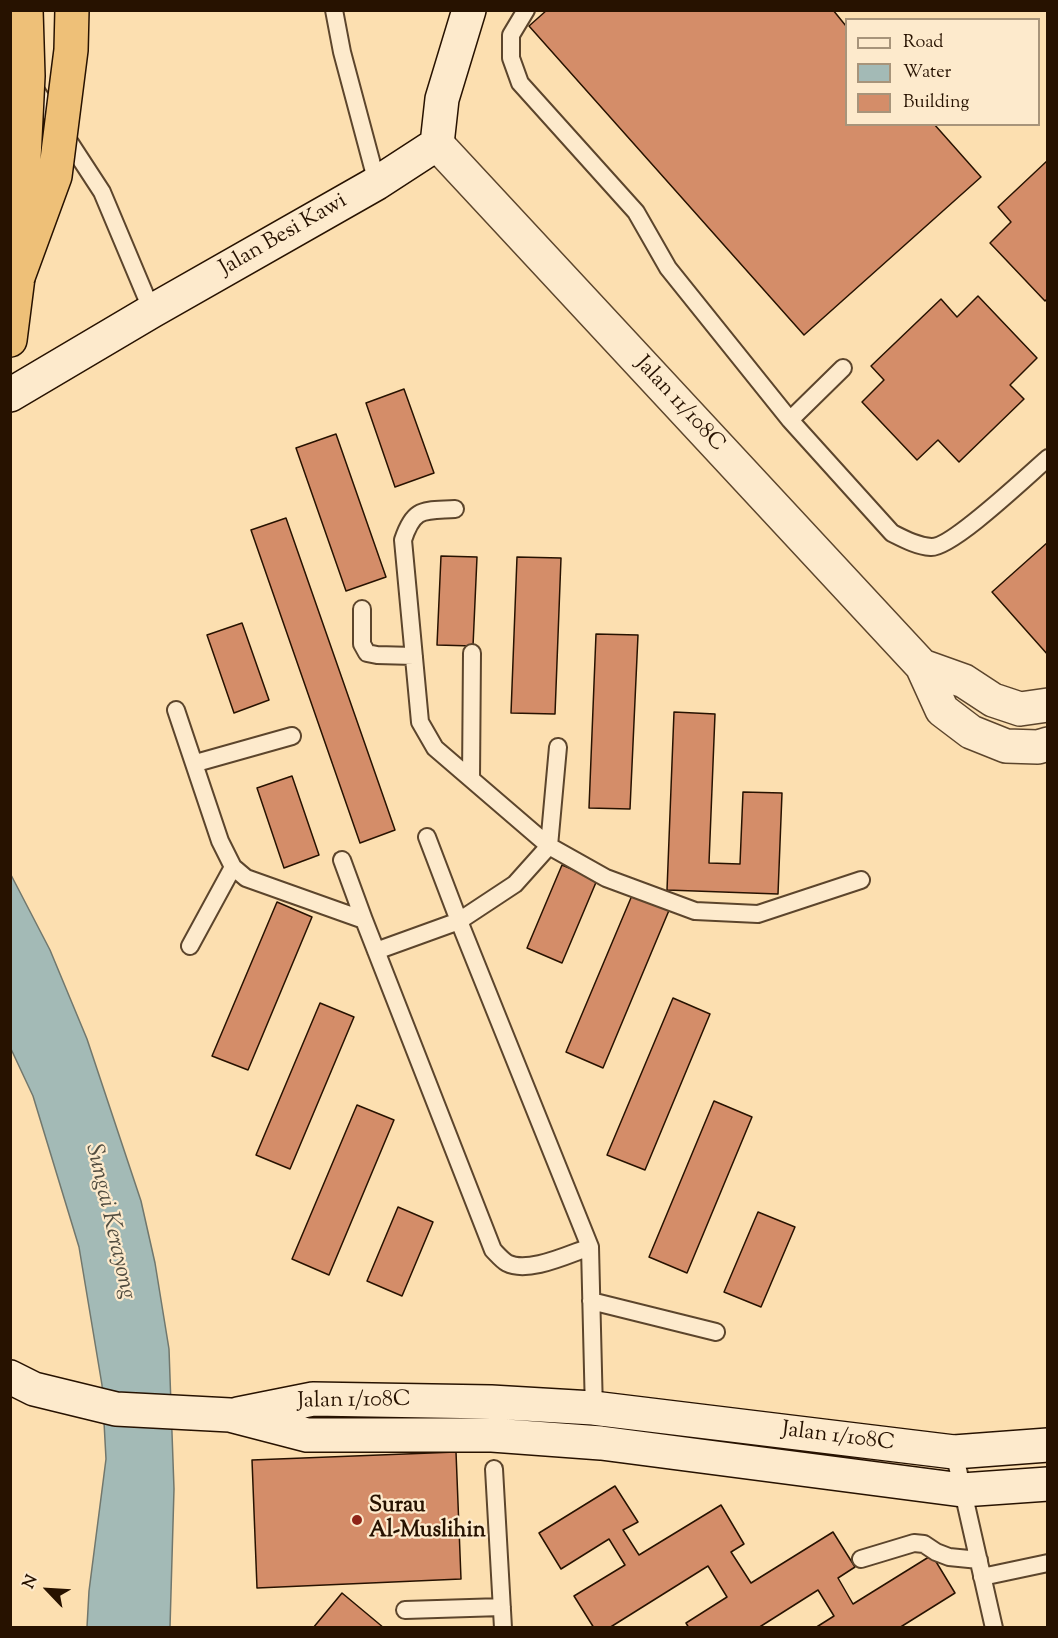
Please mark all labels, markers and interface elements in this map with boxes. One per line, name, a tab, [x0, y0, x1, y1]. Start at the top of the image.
legend	[845, 18, 1040, 126]
text: Road	[903, 30, 943, 56]
text: Water	[903, 60, 951, 86]
text: Building	[903, 90, 969, 116]
street label: Jalan Besi Kawi	[216, 189, 352, 283]
street label: Jalan 11/108C	[628, 352, 730, 458]
water label: Sungai Kerayong	[77, 1141, 141, 1303]
street label: Jalan 1/108C	[297, 1388, 411, 1416]
street label: Jalan 1/108C	[780, 1418, 896, 1458]
place label: Surau Al-Muslihin	[369, 1494, 486, 1546]
marker: Surau Al-Muslihin	[350, 1513, 364, 1527]
north arrow	[18, 1560, 78, 1620]
text: N	[18, 1572, 44, 1593]

